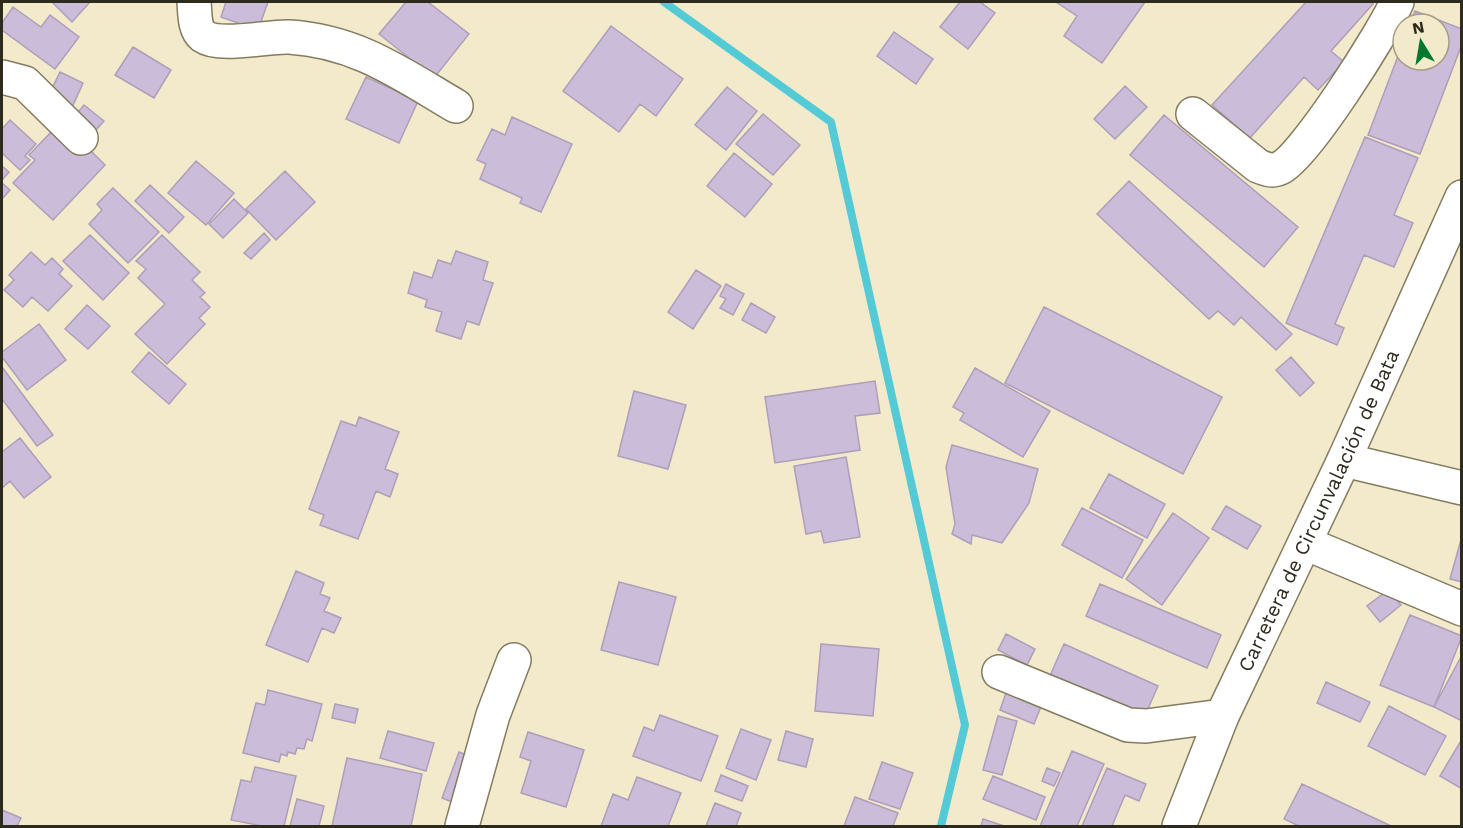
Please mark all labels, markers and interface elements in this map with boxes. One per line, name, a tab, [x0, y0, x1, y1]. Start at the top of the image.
north arrow	[1391, 12, 1451, 72]
text: N	[1411, 17, 1426, 38]
street label: Carretera de Circunvalación de Bata	[1233, 346, 1404, 676]

